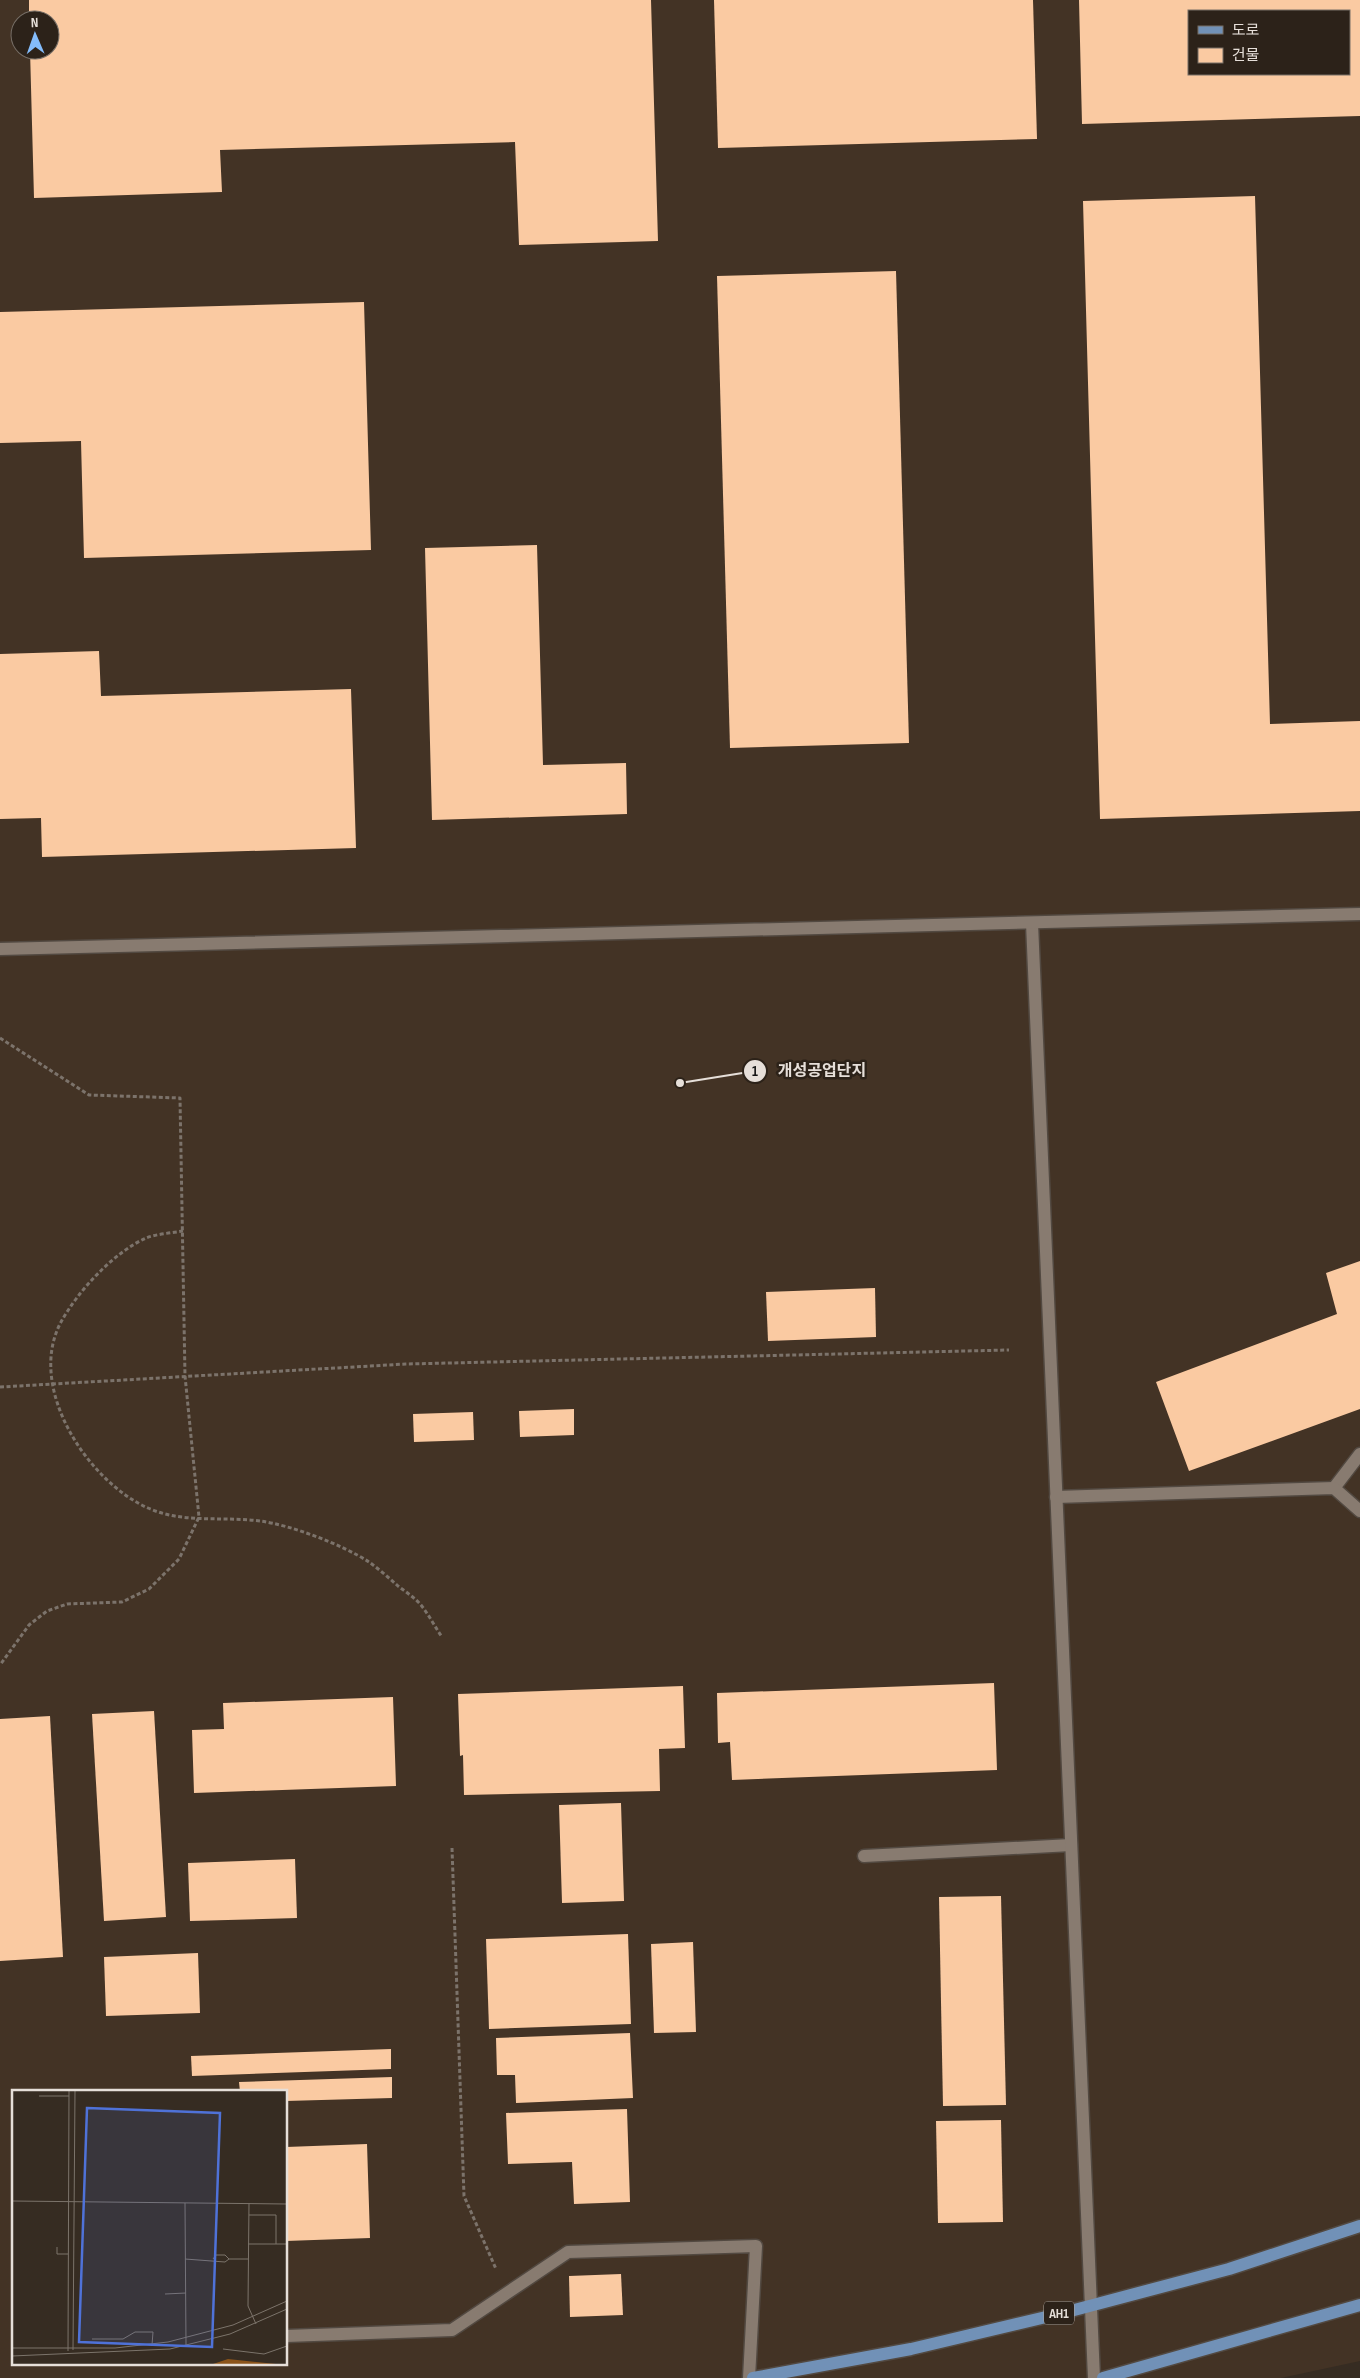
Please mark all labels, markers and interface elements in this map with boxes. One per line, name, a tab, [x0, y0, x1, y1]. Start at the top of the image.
north arrow	[10, 10, 60, 60]
legend	[1188, 10, 1350, 75]
text: N	[31, 14, 39, 31]
text: 도로	[1232, 21, 1260, 40]
text: 건물	[1232, 46, 1260, 65]
callout: 개성공업단지	[743, 1055, 876, 1086]
text: 1	[752, 1062, 758, 1081]
text: 개성공업단지	[778, 1062, 866, 1081]
inset map	[12, 2090, 288, 2366]
road number: AH1	[1044, 2302, 1074, 2324]

